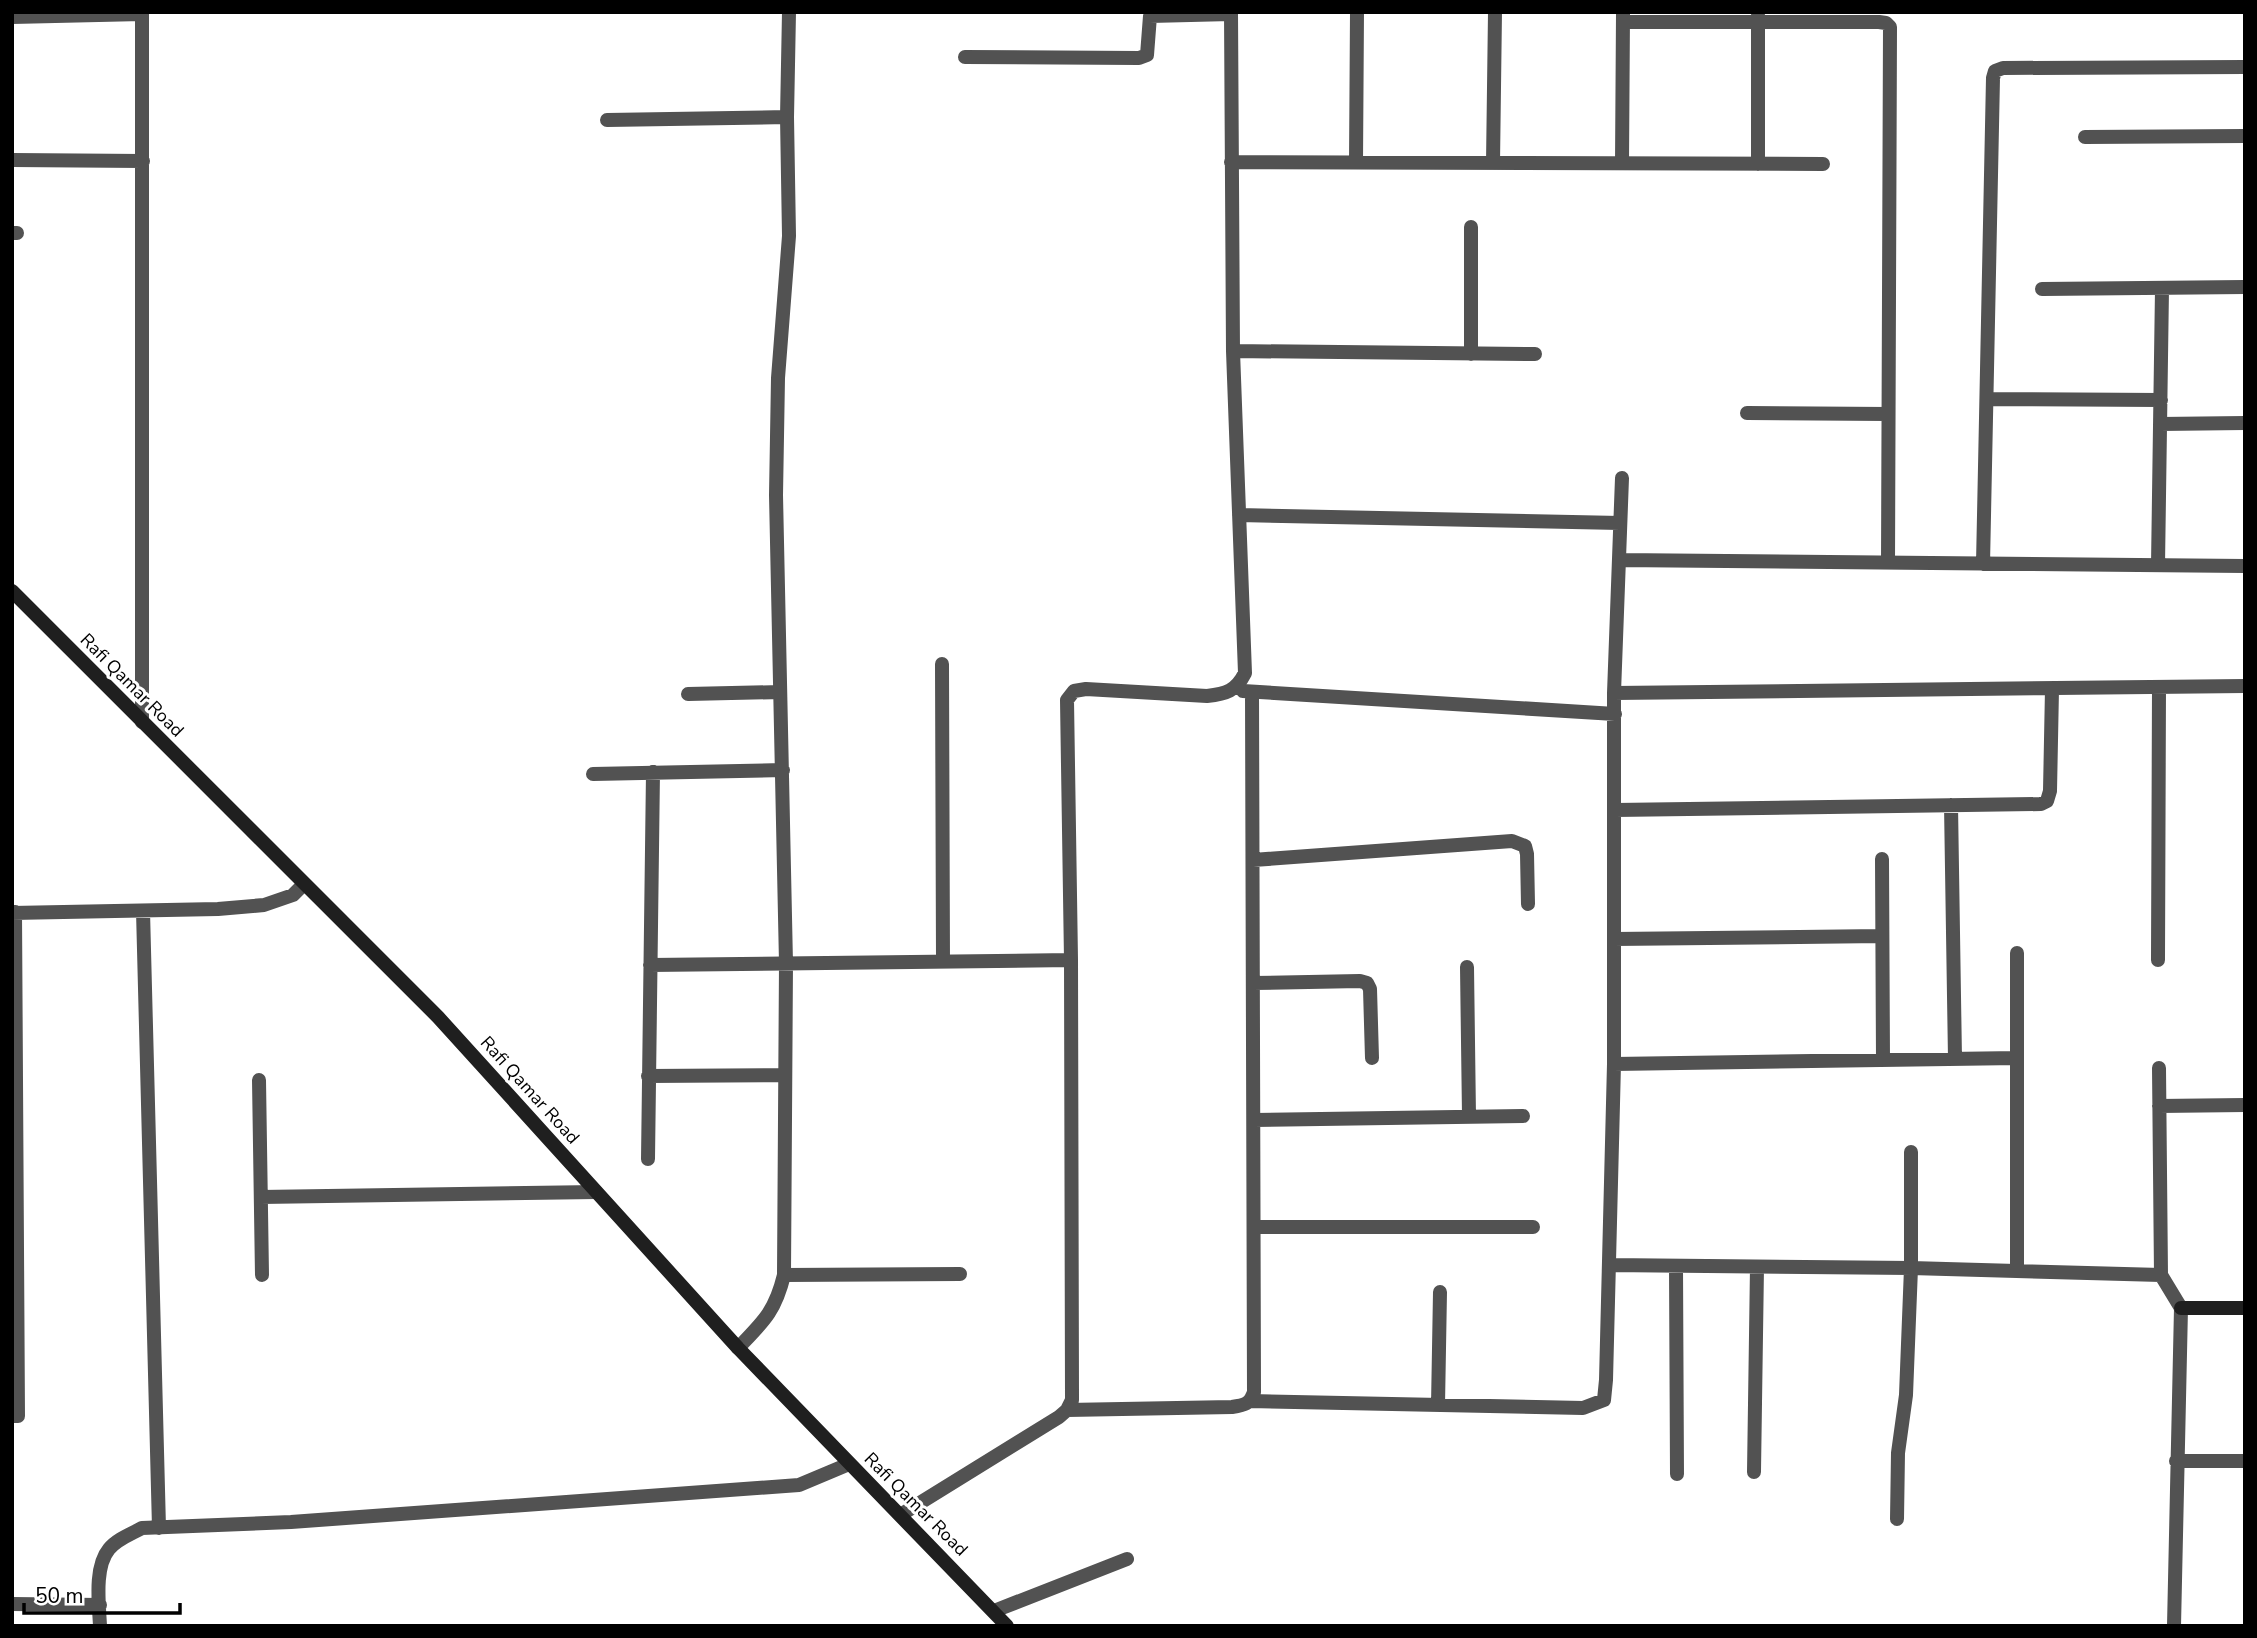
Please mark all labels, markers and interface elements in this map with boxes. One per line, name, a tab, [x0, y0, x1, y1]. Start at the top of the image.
street label: Rafi Qamar Road	[75, 628, 189, 742]
street label: Rafi Qamar Road	[475, 1031, 585, 1149]
street label: Rafi Qamar Road	[859, 1447, 973, 1561]
scale bar	[24, 1572, 180, 1616]
text: 50 m	[35, 1582, 84, 1610]

